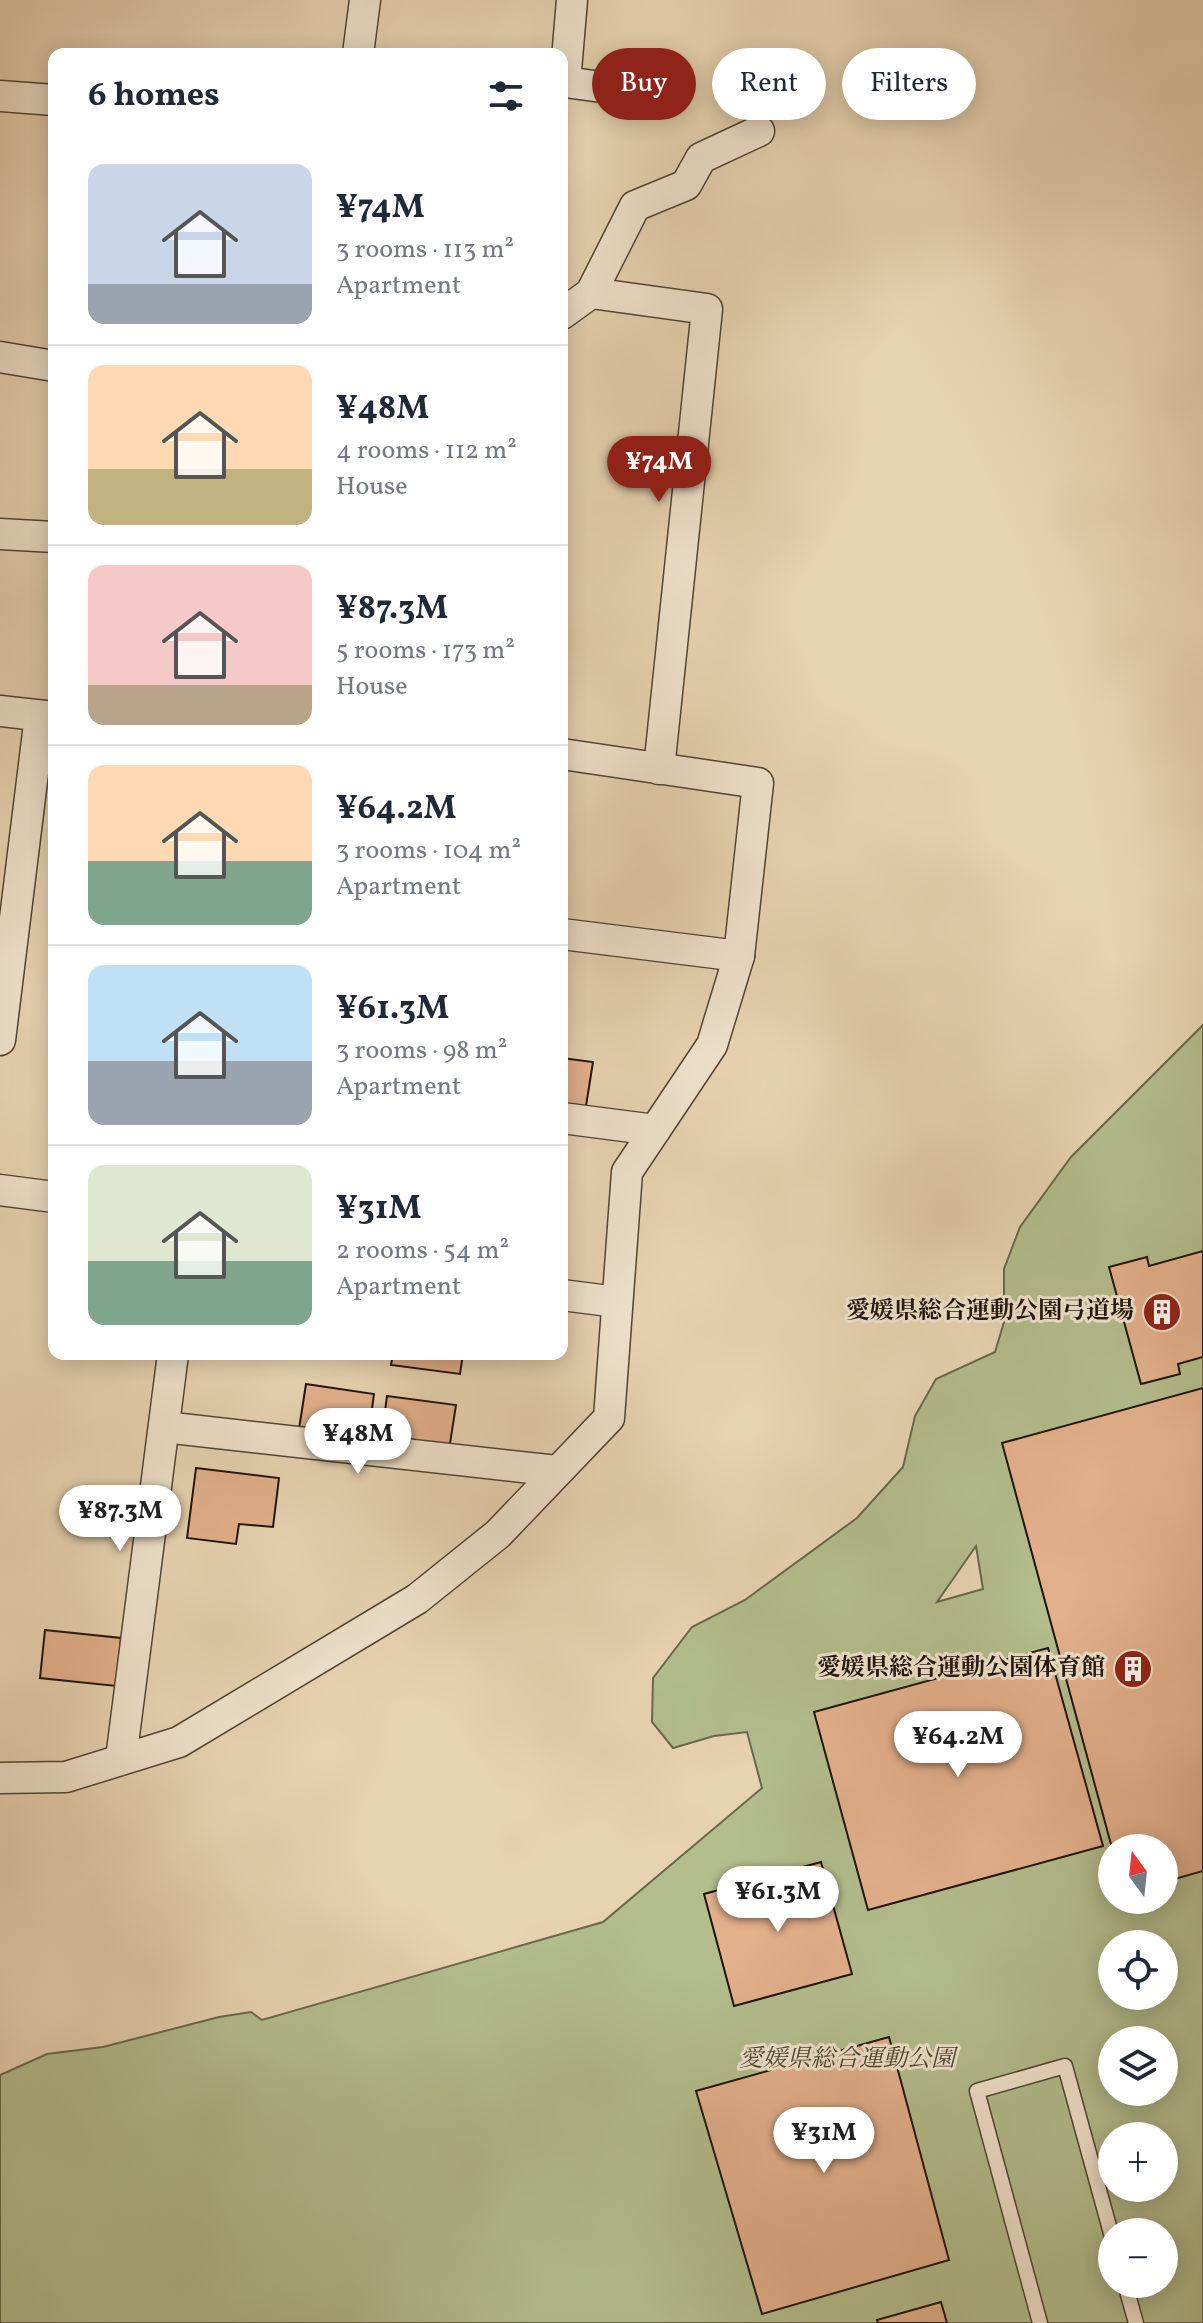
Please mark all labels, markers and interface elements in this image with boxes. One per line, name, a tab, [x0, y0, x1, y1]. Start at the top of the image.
chip: Buy	[592, 48, 696, 120]
chip: Rent	[712, 48, 826, 120]
chip: Filters	[842, 48, 976, 120]
text: 6 homes	[88, 73, 220, 120]
icon: filters	[484, 74, 528, 118]
text: ¥74M	[336, 185, 425, 232]
icon: home	[152, 196, 248, 292]
text: 3 rooms · 113 m²	[336, 232, 514, 268]
text: Apartment	[336, 268, 461, 304]
text: ¥48M	[336, 386, 429, 433]
icon: home	[152, 397, 248, 493]
text: 4 rooms · 112 m²	[336, 433, 517, 469]
pin: ¥74M	[612, 436, 706, 504]
text: ¥74M	[625, 444, 693, 480]
text: House	[336, 469, 408, 505]
text: ¥87.3M	[336, 586, 448, 633]
icon: home	[152, 597, 248, 693]
text: 5 rooms · 173 m²	[336, 633, 515, 669]
text: House	[336, 669, 408, 705]
text: ¥64.2M	[336, 786, 456, 833]
icon: home	[152, 797, 248, 893]
text: 3 rooms · 104 m²	[336, 833, 521, 869]
text: Apartment	[336, 869, 461, 905]
text: ¥61.3M	[336, 986, 449, 1033]
icon: home	[152, 997, 248, 1093]
text: 3 rooms · 98 m²	[336, 1033, 507, 1069]
text: Apartment	[336, 1069, 461, 1105]
text: ¥31M	[336, 1186, 421, 1233]
icon: home	[152, 1197, 248, 1293]
text: 2 rooms · 54 m²	[336, 1233, 509, 1269]
text: Apartment	[336, 1269, 461, 1305]
building icon: 愛媛県総合運動公園弓道場	[1141, 1291, 1183, 1333]
place label: 愛媛県総合運動公園弓道場	[846, 1295, 1134, 1329]
pin: ¥48M	[311, 1408, 405, 1476]
text: ¥48M	[322, 1416, 394, 1452]
pin: ¥87.3M	[55, 1485, 185, 1553]
text: ¥87.3M	[77, 1493, 163, 1529]
building icon: 愛媛県総合運動公園体育館	[1112, 1648, 1154, 1690]
place label: 愛媛県総合運動公園体育館	[817, 1652, 1105, 1686]
pin: ¥64.2M	[893, 1711, 1023, 1779]
text: ¥64.2M	[912, 1719, 1004, 1755]
north arrow	[1098, 1834, 1178, 1914]
map controls	[1098, 1834, 1178, 2298]
pin: ¥61.3M	[713, 1866, 843, 1934]
text: ¥61.3M	[735, 1874, 821, 1910]
button: locate	[1098, 1930, 1178, 2010]
button: layers	[1098, 2026, 1178, 2106]
park label: 愛媛県総合運動公園	[739, 2043, 959, 2077]
pin: ¥31M	[777, 2107, 871, 2175]
text: ¥31M	[791, 2115, 857, 2151]
button: +	[1098, 2122, 1178, 2202]
button: −	[1098, 2218, 1178, 2298]

